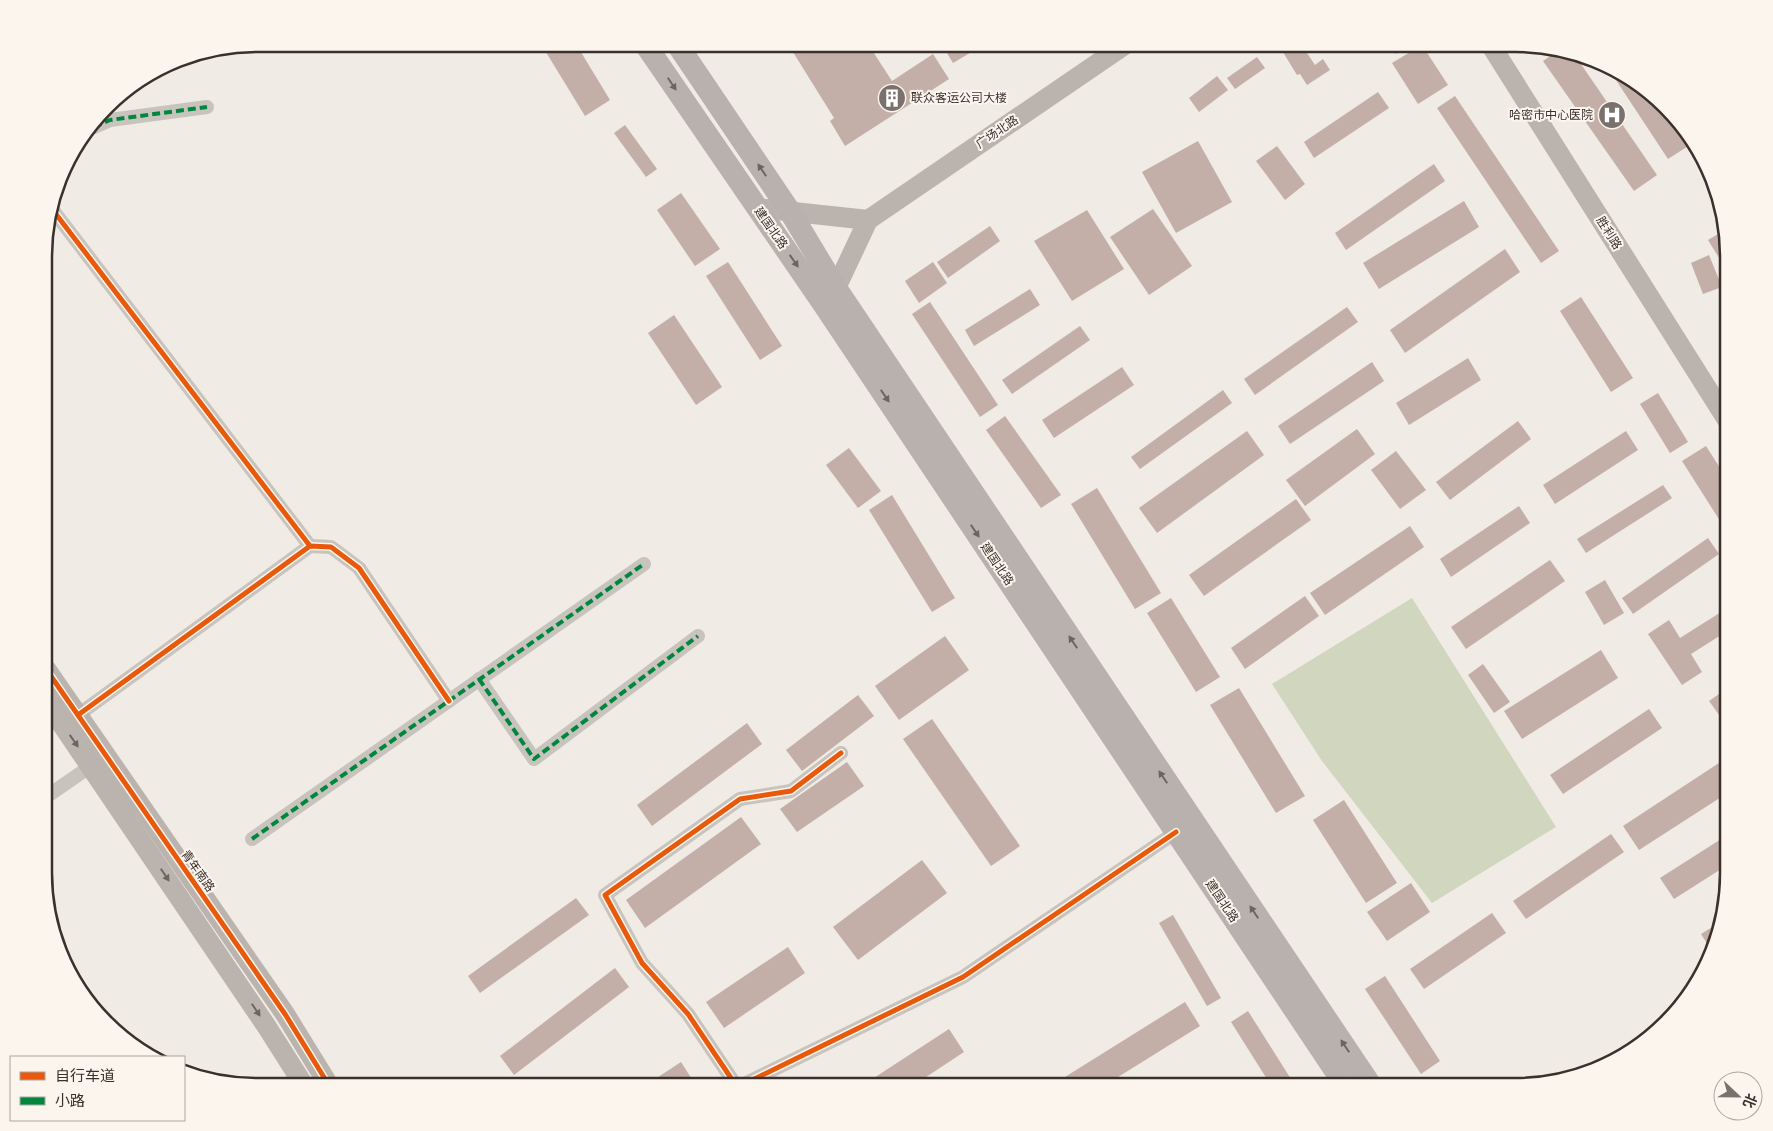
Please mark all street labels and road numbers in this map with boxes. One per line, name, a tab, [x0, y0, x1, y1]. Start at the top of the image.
street label: 广场北路	[973, 113, 1021, 151]
street label: 建国北路	[751, 204, 791, 252]
street label: 胜利路	[1594, 214, 1624, 252]
street label: 建国北路	[978, 540, 1016, 588]
street label: 青年南路	[178, 847, 218, 895]
street label: 建国北路	[1203, 877, 1241, 925]

